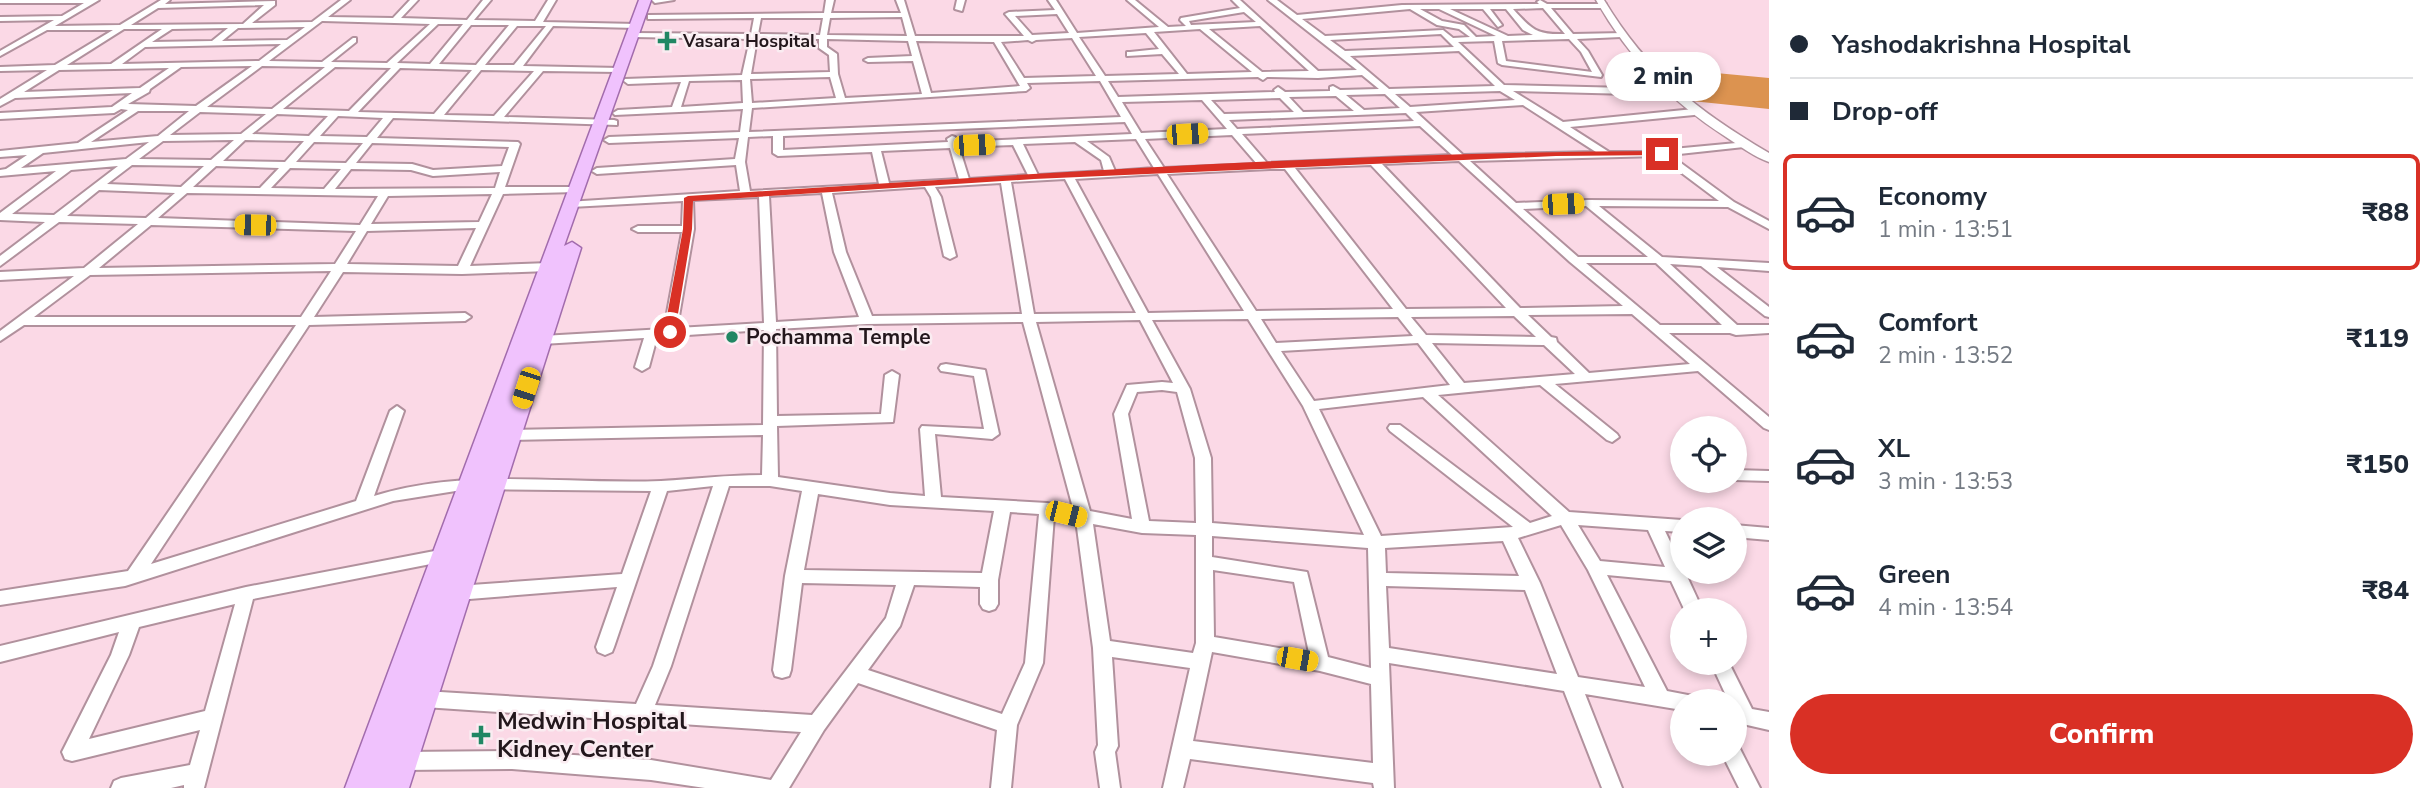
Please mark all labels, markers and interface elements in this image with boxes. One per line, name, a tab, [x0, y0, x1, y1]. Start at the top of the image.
text: Yashodakrishna Hospital	[1832, 27, 2131, 62]
place label: Vasara Hospital	[682, 29, 816, 53]
marker: Vasara Hospital	[657, 31, 677, 51]
callout: 2 min	[1604, 52, 1720, 102]
text: 2 min	[1633, 61, 1693, 92]
text: Drop-off	[1832, 94, 1938, 129]
car	[1166, 122, 1209, 146]
car	[953, 134, 996, 156]
route end	[1646, 138, 1678, 170]
text: Economy	[1878, 179, 1987, 214]
icon: car	[1794, 181, 1857, 244]
car	[1542, 193, 1585, 215]
text: ₹88	[2362, 195, 2409, 230]
car	[234, 214, 277, 236]
text: 1 min · 13:51	[1878, 214, 2013, 245]
text: Comfort	[1878, 305, 1978, 340]
icon: car	[1794, 307, 1857, 370]
route start	[654, 316, 686, 348]
text: ₹119	[2347, 321, 2409, 356]
place label: Pochamma Temple	[746, 323, 931, 351]
marker: Pochamma Temple	[724, 329, 740, 345]
text: 2 min · 13:52	[1878, 340, 2013, 371]
car	[510, 365, 543, 411]
map controls	[1670, 416, 1747, 766]
button: locate	[1670, 416, 1747, 493]
text: XL	[1878, 431, 1910, 466]
icon: car	[1794, 433, 1857, 496]
text: ₹150	[2347, 447, 2409, 482]
text: 3 min · 13:53	[1878, 466, 2013, 497]
car	[1044, 499, 1089, 529]
button: layers	[1670, 507, 1747, 584]
text: Green	[1878, 557, 1951, 592]
icon: car	[1794, 559, 1857, 622]
text: ₹84	[2362, 573, 2409, 608]
text: 4 min · 13:54	[1878, 592, 2013, 623]
button: +	[1670, 598, 1747, 675]
car	[1275, 645, 1320, 673]
button: −	[1670, 689, 1747, 766]
button: Confirm	[1790, 694, 2413, 774]
place label: Medwin Hospital Kidney Center	[497, 705, 687, 765]
marker: Medwin Hospital Kidney Center	[471, 725, 491, 745]

